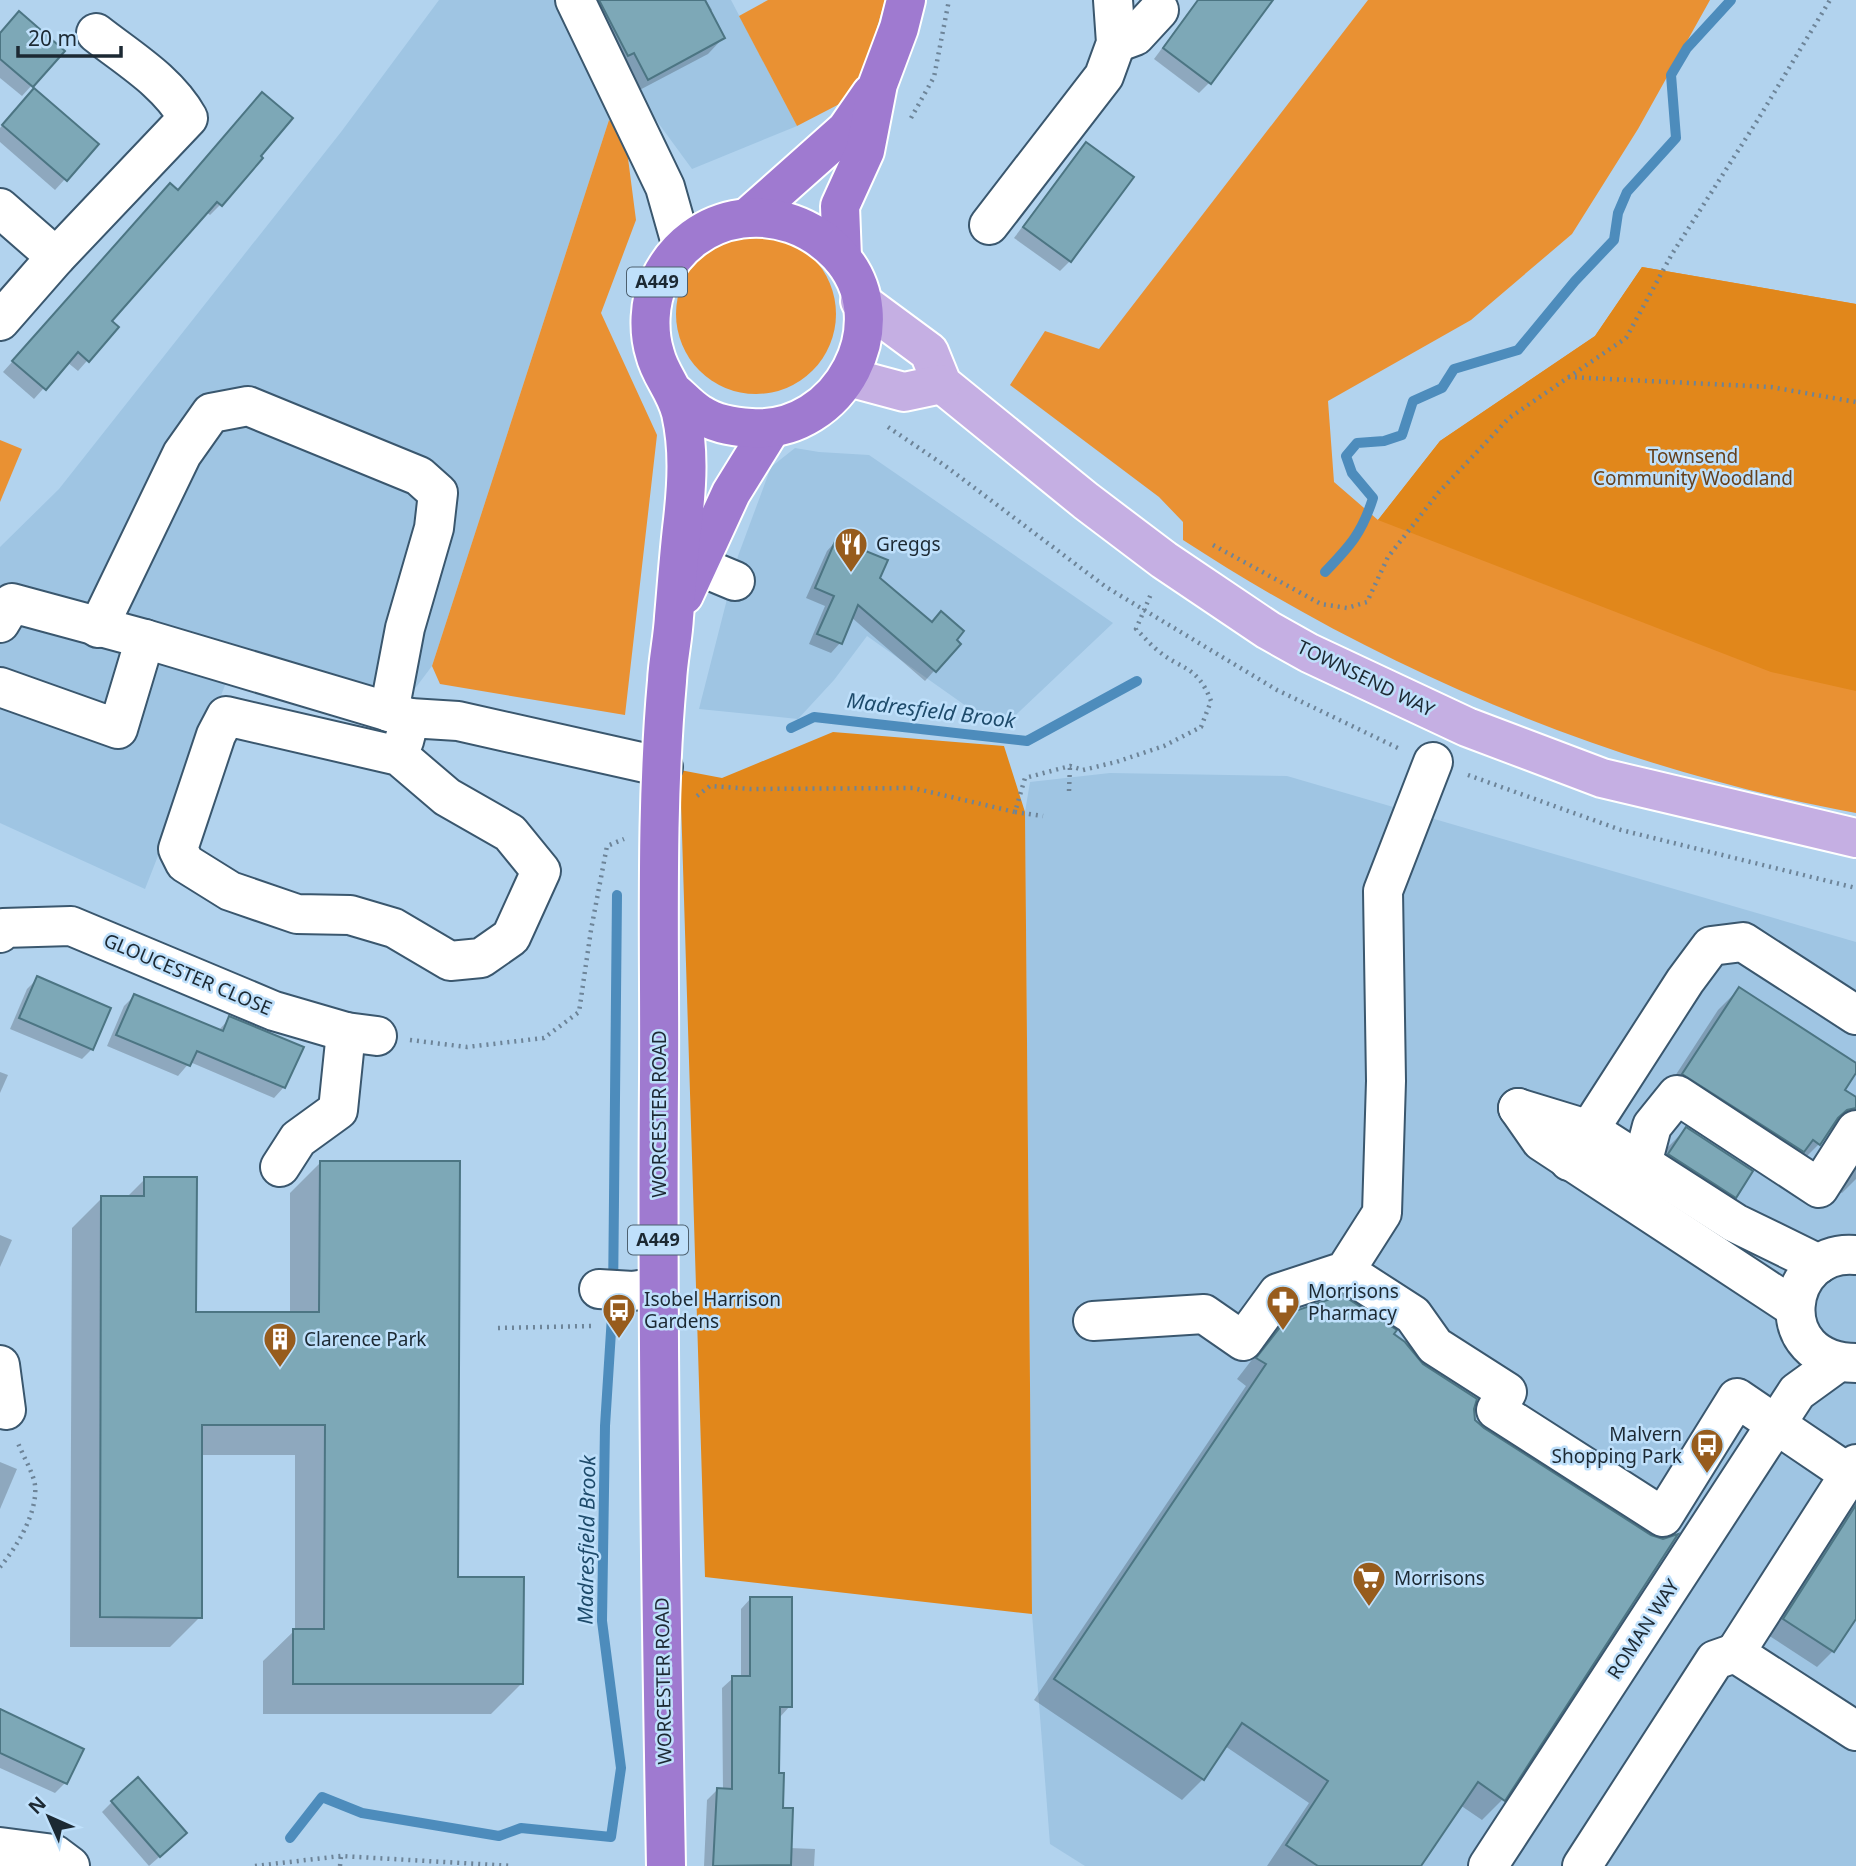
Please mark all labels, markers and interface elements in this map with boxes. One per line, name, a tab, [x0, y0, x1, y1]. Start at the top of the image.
scale bar	[18, 14, 121, 58]
text: 20 m	[28, 24, 77, 52]
road number: A449	[627, 268, 687, 296]
park label: Townsend Community Woodland	[1593, 443, 1793, 491]
restaurant icon: Greggs	[832, 525, 870, 574]
place label: Greggs	[876, 531, 941, 557]
street label: TOWNSEND WAY	[1293, 633, 1439, 723]
water label: Madresfield Brook	[845, 686, 1018, 734]
street label: GLOUCESTER CLOSE	[100, 927, 276, 1021]
street label: WORCESTER ROAD	[646, 1030, 672, 1198]
road number: A449	[628, 1226, 688, 1254]
place label: Morrisons Pharmacy	[1308, 1278, 1399, 1326]
pharmacy icon: Morrisons Pharmacy	[1264, 1283, 1302, 1332]
place label: Isobel Harrison Gardens	[644, 1286, 781, 1334]
bus stop icon: Isobel Harrison Gardens	[600, 1291, 638, 1340]
building icon: Clarence Park	[261, 1320, 299, 1369]
place label: Clarence Park	[304, 1326, 426, 1352]
place label: Malvern Shopping Park	[1552, 1421, 1682, 1469]
bus stop icon: Malvern Shopping Park	[1688, 1426, 1726, 1475]
water label: Madresfield Brook	[571, 1453, 602, 1625]
supermarket icon: Morrisons	[1350, 1559, 1388, 1608]
place label: Morrisons	[1394, 1565, 1485, 1591]
street label: ROMAN WAY	[1601, 1574, 1685, 1684]
street label: WORCESTER ROAD	[649, 1597, 677, 1765]
north arrow	[14, 1782, 84, 1852]
text: N	[22, 1790, 52, 1820]

